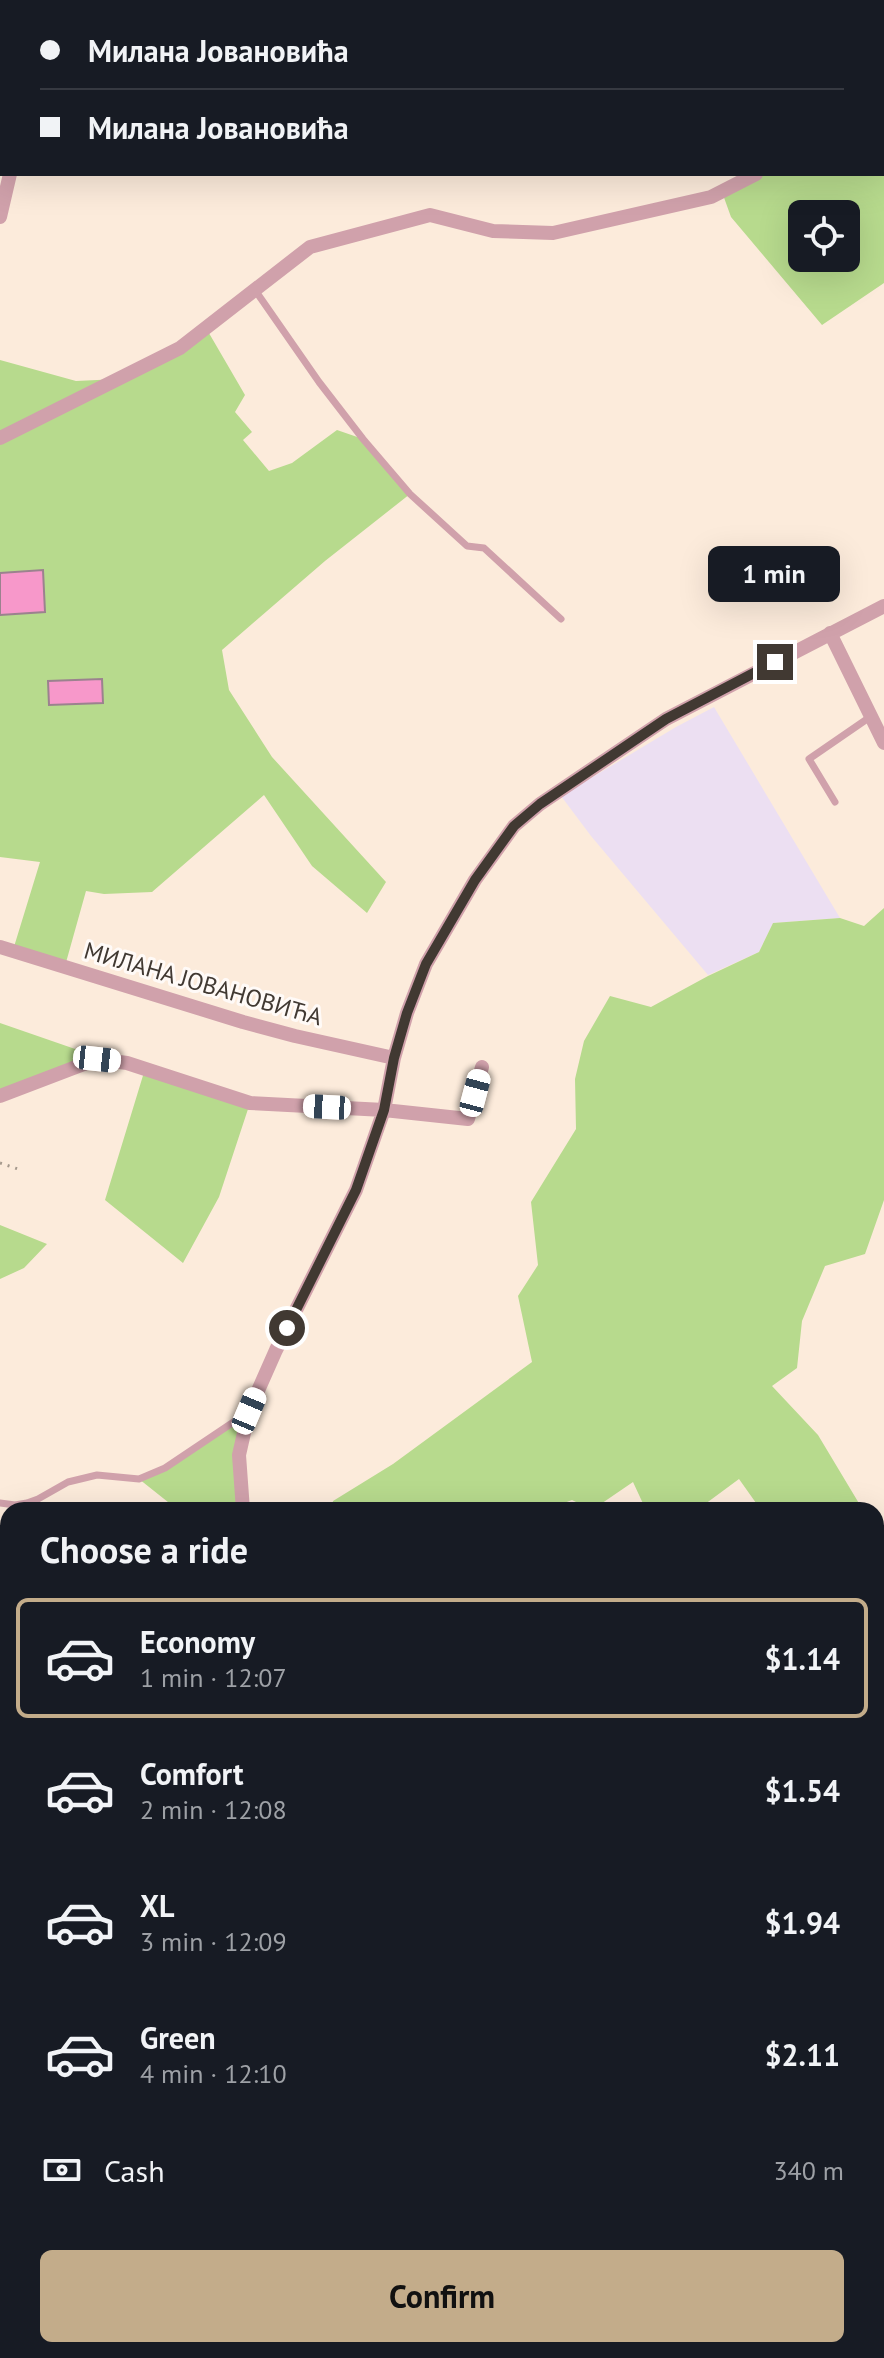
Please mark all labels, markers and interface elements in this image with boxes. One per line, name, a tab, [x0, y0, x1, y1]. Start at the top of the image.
text: Милана Јовановића	[88, 31, 349, 70]
text: Милана Јовановића	[88, 108, 349, 147]
map controls	[788, 200, 860, 272]
button: locate	[788, 200, 860, 272]
callout: 1 min	[709, 546, 841, 602]
text: 1 min	[742, 557, 806, 590]
route end	[757, 644, 793, 680]
street label: МИЛАНА ЈОВАНОВИЋА	[80, 935, 326, 1032]
car	[72, 1045, 122, 1073]
car	[457, 1067, 493, 1119]
car	[302, 1094, 352, 1120]
route start	[269, 1310, 305, 1346]
car	[229, 1384, 269, 1438]
text: Choose a ride	[40, 1526, 248, 1573]
icon: car	[44, 1622, 116, 1694]
text: Economy	[140, 1622, 255, 1661]
text: $1.14	[765, 1639, 840, 1678]
text: 1 min · 12:07	[140, 1661, 287, 1694]
icon: car	[44, 1754, 116, 1826]
text: Comfort	[140, 1754, 243, 1793]
text: $1.54	[765, 1771, 840, 1810]
text: 2 min · 12:08	[140, 1793, 287, 1826]
icon: car	[44, 1886, 116, 1958]
text: XL	[140, 1886, 174, 1925]
text: $1.94	[765, 1903, 840, 1942]
text: 3 min · 12:09	[140, 1925, 287, 1958]
icon: car	[44, 2018, 116, 2090]
text: Green	[140, 2018, 215, 2057]
text: $2.11	[765, 2035, 840, 2074]
text: 4 min · 12:10	[140, 2057, 287, 2090]
icon: cash	[40, 2148, 84, 2192]
text: Cash	[104, 2151, 165, 2190]
text: 340 m	[773, 2154, 844, 2187]
button: Confirm	[40, 2250, 844, 2342]

